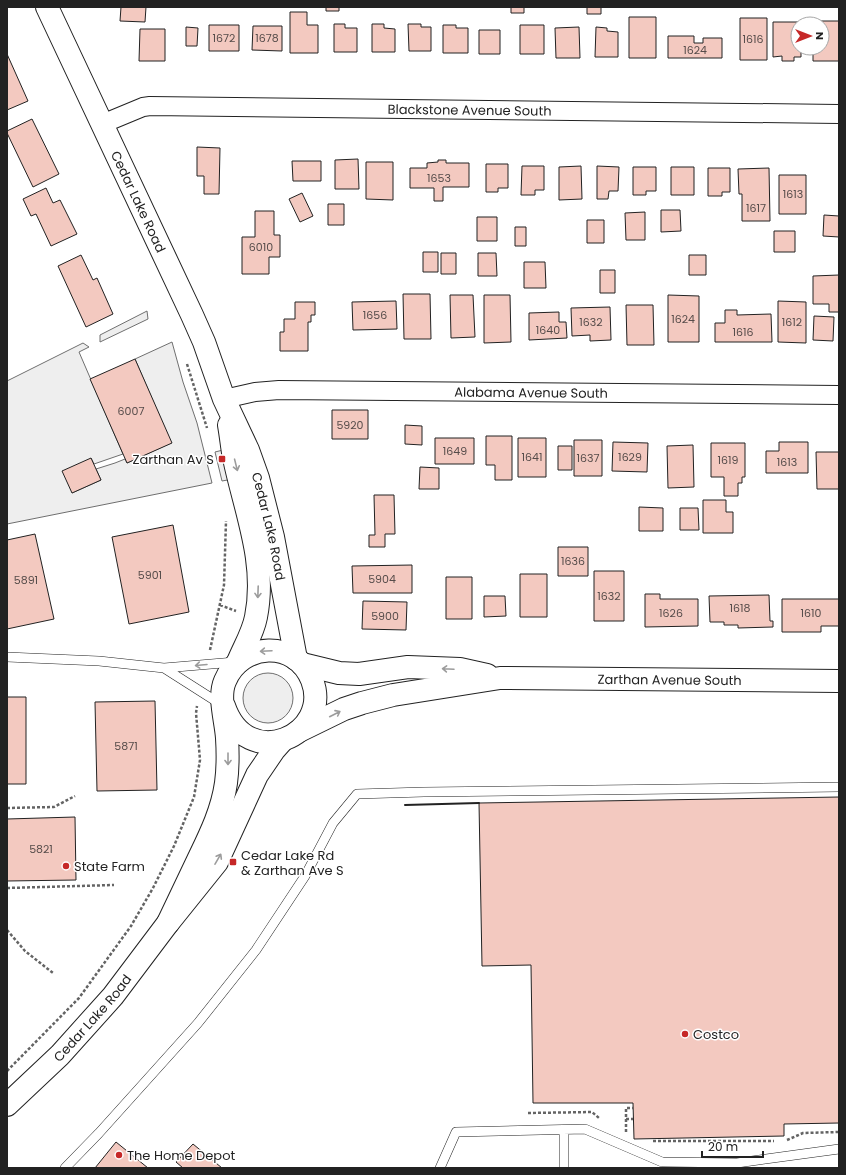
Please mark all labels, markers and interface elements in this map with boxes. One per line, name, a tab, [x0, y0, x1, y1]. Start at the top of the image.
north arrow	[790, 16, 830, 56]
house number: 1672	[213, 30, 235, 46]
house number: 1678	[255, 30, 279, 46]
house number: 1616	[742, 31, 764, 47]
text: N	[812, 32, 828, 40]
house number: 1624	[683, 42, 707, 58]
street label: Blackstone Avenue South	[387, 100, 552, 121]
street label: Cedar Lake Road	[106, 148, 170, 256]
house number: 1653	[427, 170, 451, 186]
house number: 1613	[783, 186, 803, 202]
house number: 1617	[746, 200, 766, 216]
house number: 6010	[249, 239, 273, 255]
house number: 1656	[363, 307, 387, 323]
house number: 1624	[671, 311, 695, 327]
house number: 1632	[579, 314, 603, 330]
house number: 1612	[782, 314, 802, 330]
house number: 1640	[536, 322, 560, 338]
house number: 1616	[732, 324, 754, 340]
street label: Alabama Avenue South	[454, 383, 608, 403]
house number: 6007	[118, 403, 144, 419]
house number: 5920	[336, 417, 364, 433]
house number: 1649	[443, 443, 467, 459]
house number: 1641	[522, 449, 542, 465]
house number: 1629	[618, 449, 642, 465]
place label: Zarthan Av S	[133, 450, 214, 469]
house number: 1637	[577, 450, 600, 466]
house number: 1619	[718, 452, 739, 468]
marker: Zarthan Av S	[217, 454, 227, 464]
house number: 1613	[777, 454, 797, 470]
one-way arrow	[233, 458, 240, 471]
street label: Cedar Lake Road	[247, 470, 290, 582]
house number: 1636	[561, 553, 585, 569]
house number: 5901	[138, 567, 162, 583]
house number: 5904	[368, 571, 396, 587]
house number: 5891	[14, 572, 38, 588]
one-way arrow	[254, 585, 262, 598]
house number: 1632	[597, 588, 621, 604]
house number: 1618	[730, 600, 751, 616]
house number: 1626	[659, 605, 683, 621]
house number: 1610	[801, 605, 822, 621]
house number: 5900	[371, 608, 399, 624]
one-way arrow	[260, 647, 273, 655]
one-way arrow	[195, 661, 208, 669]
one-way arrow	[442, 665, 455, 672]
street label: Zarthan Avenue South	[597, 670, 742, 690]
one-way arrow	[328, 710, 340, 717]
house number: 5871	[114, 738, 138, 754]
one-way arrow	[224, 752, 232, 765]
house number: 5821	[29, 841, 53, 857]
place label: Cedar Lake Rd & Zarthan Ave S	[241, 846, 344, 880]
one-way arrow	[214, 853, 222, 865]
place label: State Farm	[74, 857, 145, 876]
marker: Cedar Lake Rd & Zarthan Ave S	[228, 857, 238, 867]
marker: State Farm	[61, 861, 71, 871]
street label: Cedar Lake Road	[49, 971, 136, 1066]
place label: Costco	[693, 1025, 739, 1044]
marker: Costco	[680, 1029, 690, 1039]
scale bar	[702, 1133, 763, 1159]
text: 20 m	[708, 1138, 738, 1155]
place label: The Home Depot	[127, 1146, 235, 1165]
marker: The Home Depot	[114, 1150, 124, 1160]

